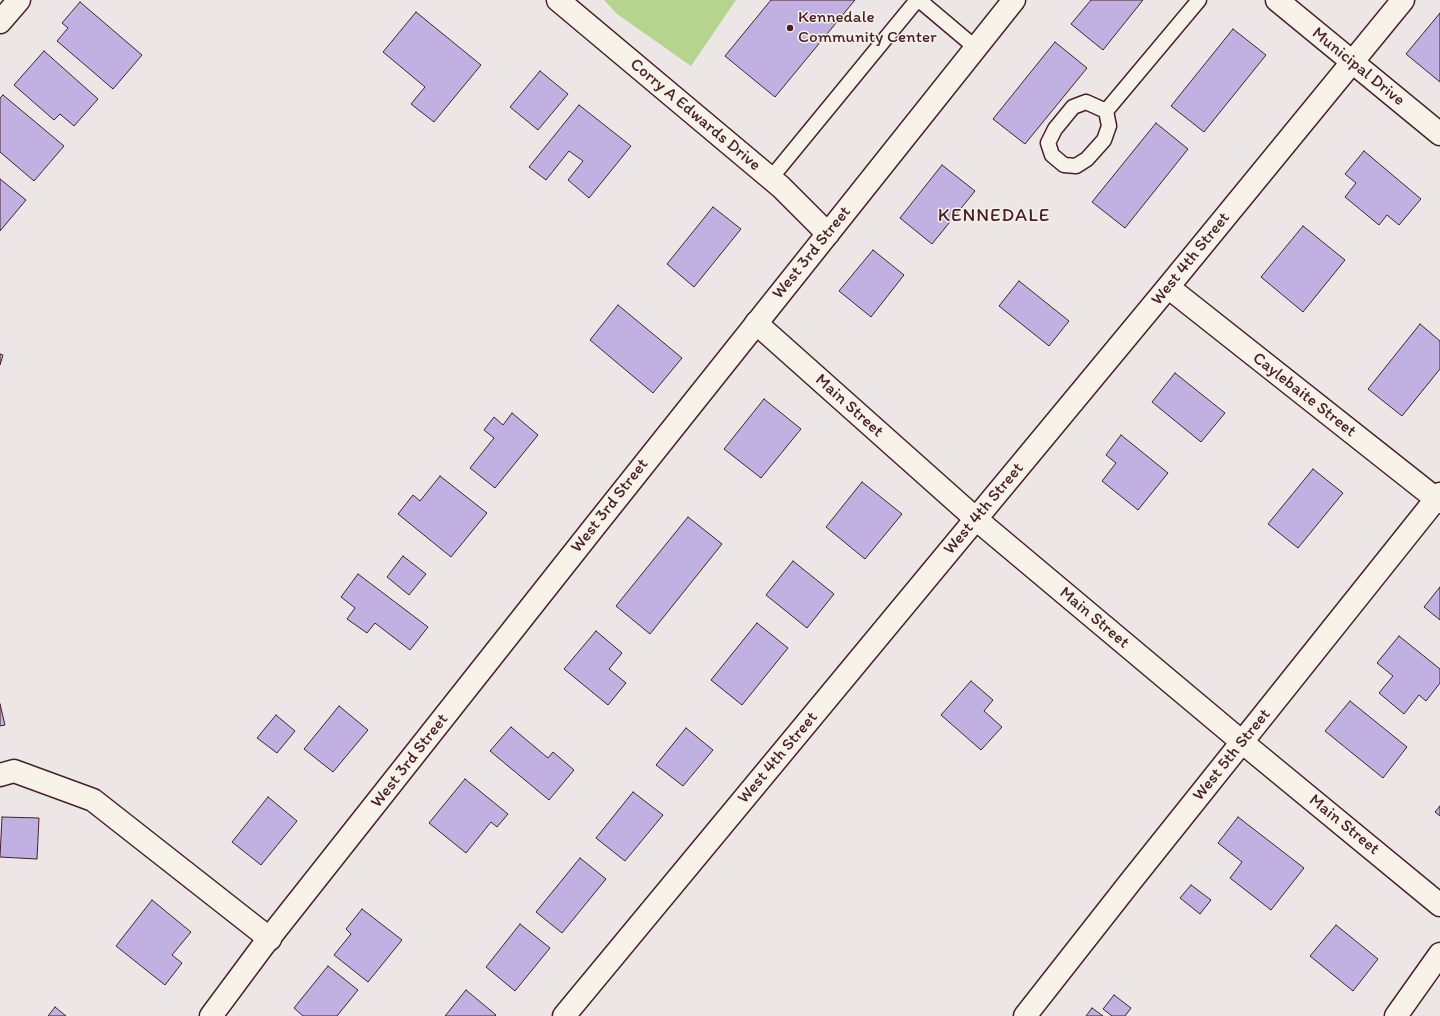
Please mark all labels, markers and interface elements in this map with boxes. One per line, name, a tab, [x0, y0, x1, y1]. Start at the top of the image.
place label: Kennedale Community Center	[798, 8, 937, 48]
marker: Kennedale Community Center	[785, 23, 795, 33]
street label: Municipal Drive	[1307, 23, 1409, 111]
street label: Corry A Edwards Drive	[625, 54, 765, 176]
street label: West 3rd Street	[768, 202, 856, 304]
district label: KENNEDALE	[938, 205, 1050, 227]
street label: West 4th Street	[1147, 208, 1235, 310]
street label: Caylebaite Street	[1248, 348, 1360, 442]
street label: Main Street	[811, 370, 887, 442]
street label: West 3rd Street	[567, 455, 653, 557]
street label: West 4th Street	[940, 459, 1028, 559]
street label: Main Street	[1055, 583, 1133, 653]
street label: West 5th Street	[1189, 705, 1275, 805]
street label: West 4th Street	[734, 708, 822, 808]
street label: West 3rd Street	[367, 710, 453, 812]
street label: Main Street	[1305, 790, 1383, 860]

